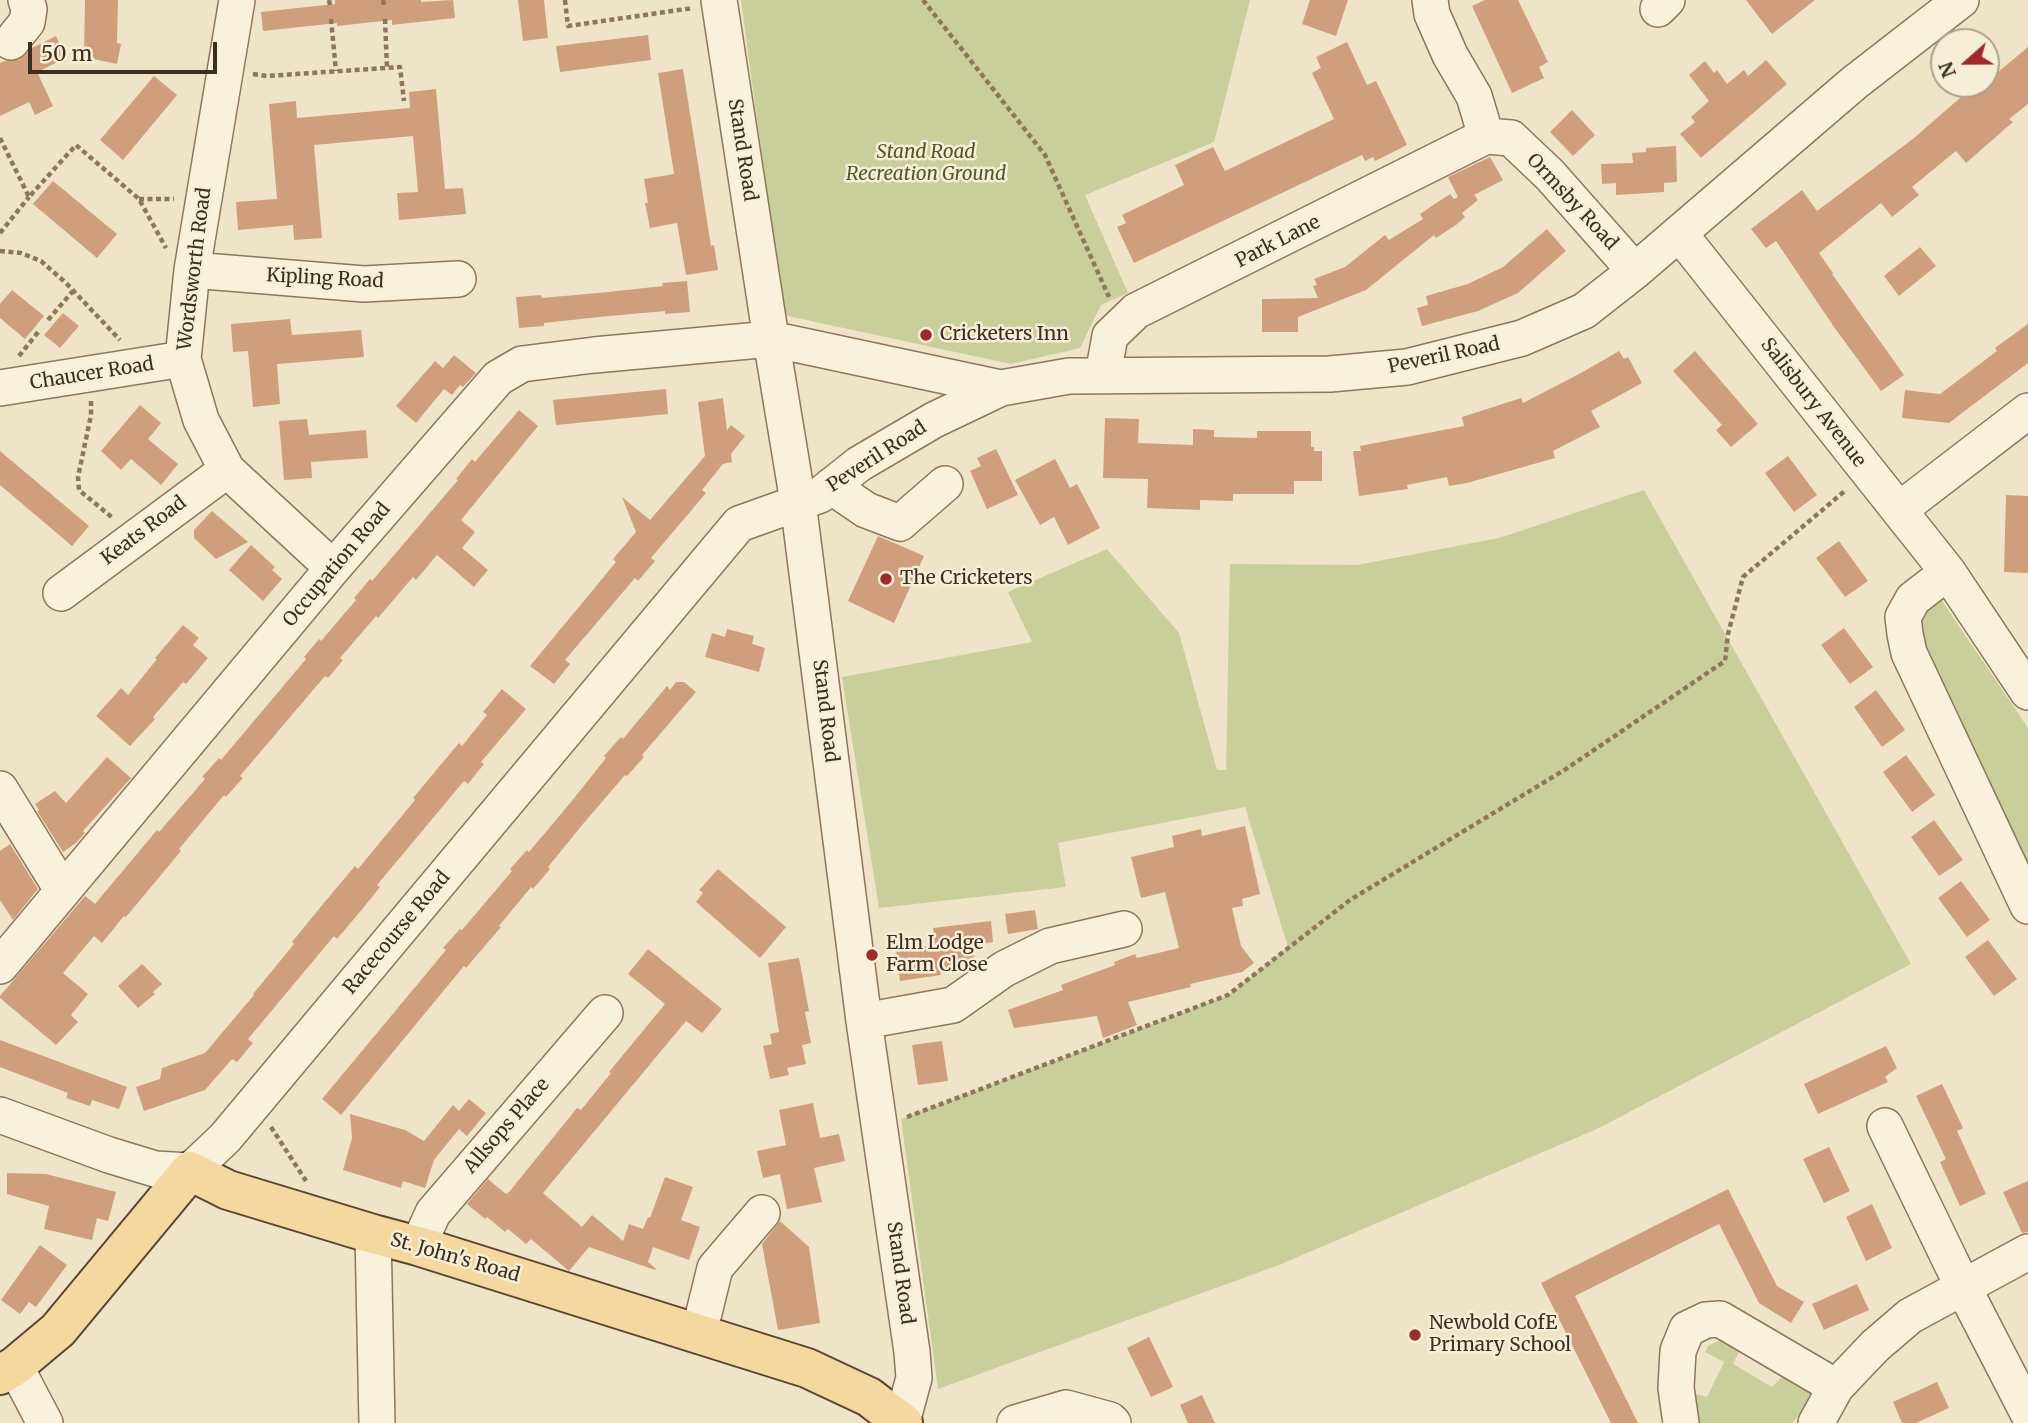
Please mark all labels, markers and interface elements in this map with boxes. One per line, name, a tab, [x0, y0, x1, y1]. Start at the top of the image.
scale bar	[32, 28, 220, 72]
north arrow	[1930, 28, 2000, 98]
text: 50 m	[41, 40, 92, 67]
text: N	[1933, 59, 1961, 81]
street label: Stand Road	[723, 97, 761, 203]
park label: Stand Road Recreation Ground	[846, 142, 1006, 186]
street label: Ormsby Road	[1522, 149, 1622, 255]
street label: Wordsworth Road	[174, 186, 216, 352]
street label: Park Lane	[1232, 211, 1324, 273]
street label: Kipling Road	[266, 265, 384, 293]
place label: Cricketers Inn	[940, 324, 1069, 346]
marker: Cricketers Inn	[918, 327, 934, 343]
street label: Peveril Road	[1386, 333, 1502, 379]
street label: Salisbury Avenue	[1756, 334, 1870, 472]
street label: Chaucer Road	[28, 353, 156, 395]
street label: Peveril Road	[823, 416, 931, 498]
street label: Keats Road	[97, 492, 191, 570]
street label: Occupation Road	[279, 498, 395, 632]
place label: The Cricketers	[900, 568, 1033, 590]
marker: The Cricketers	[878, 571, 894, 587]
street label: Stand Road	[807, 658, 843, 764]
street label: Racecourse Road	[339, 867, 455, 999]
place label: Elm Lodge Farm Close	[886, 933, 988, 977]
marker: Elm Lodge Farm Close	[864, 947, 880, 963]
street label: Allsops Place	[459, 1074, 555, 1178]
street label: Stand Road	[882, 1220, 918, 1326]
street label: St. John's Road	[388, 1229, 522, 1287]
place label: Newbold CofE Primary School	[1429, 1313, 1571, 1357]
marker: Newbold CofE Primary School	[1407, 1327, 1423, 1343]

